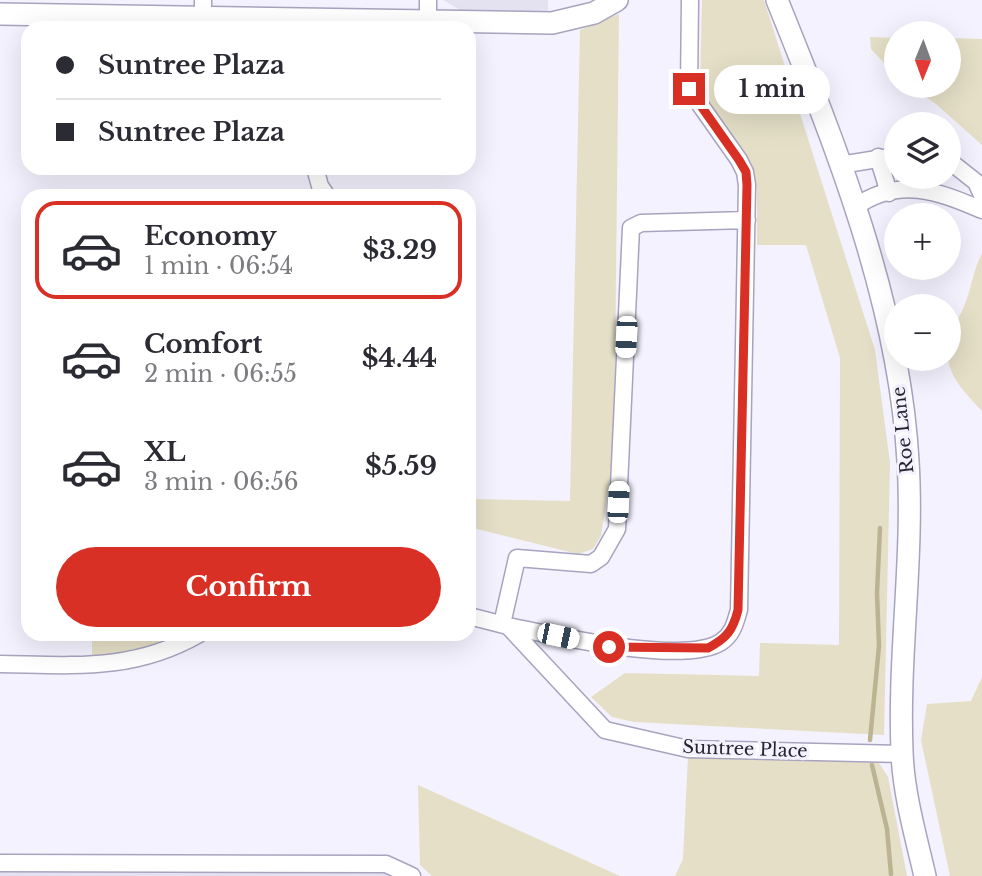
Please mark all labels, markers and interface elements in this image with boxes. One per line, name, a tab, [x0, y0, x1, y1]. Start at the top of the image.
north arrow	[884, 21, 961, 98]
map controls	[884, 21, 961, 371]
text: Suntree Plaza	[98, 49, 285, 81]
callout: 1 min	[714, 64, 829, 114]
route end	[673, 73, 705, 105]
text: 1 min	[739, 75, 805, 103]
button: layers	[884, 112, 961, 189]
text: Suntree Plaza	[98, 116, 285, 148]
button: +	[884, 203, 961, 280]
icon: car	[60, 219, 123, 282]
text: Economy	[144, 220, 277, 252]
text: $3.29	[362, 234, 437, 266]
text: 1 min · 06:54	[144, 252, 293, 280]
button: −	[884, 294, 961, 371]
car	[615, 315, 638, 359]
icon: car	[60, 327, 123, 390]
text: Comfort	[144, 328, 262, 360]
text: $4.44	[362, 342, 437, 374]
text: 2 min · 06:55	[144, 360, 297, 388]
street label: Roe Lane	[888, 386, 918, 474]
icon: car	[60, 435, 123, 498]
text: XL	[144, 436, 186, 468]
text: $5.59	[365, 450, 437, 482]
text: 3 min · 06:56	[144, 468, 299, 496]
car	[607, 480, 630, 524]
button: Confirm	[56, 547, 441, 627]
car	[536, 621, 581, 651]
route start	[593, 631, 625, 663]
street label: Suntree Place	[682, 736, 808, 762]

